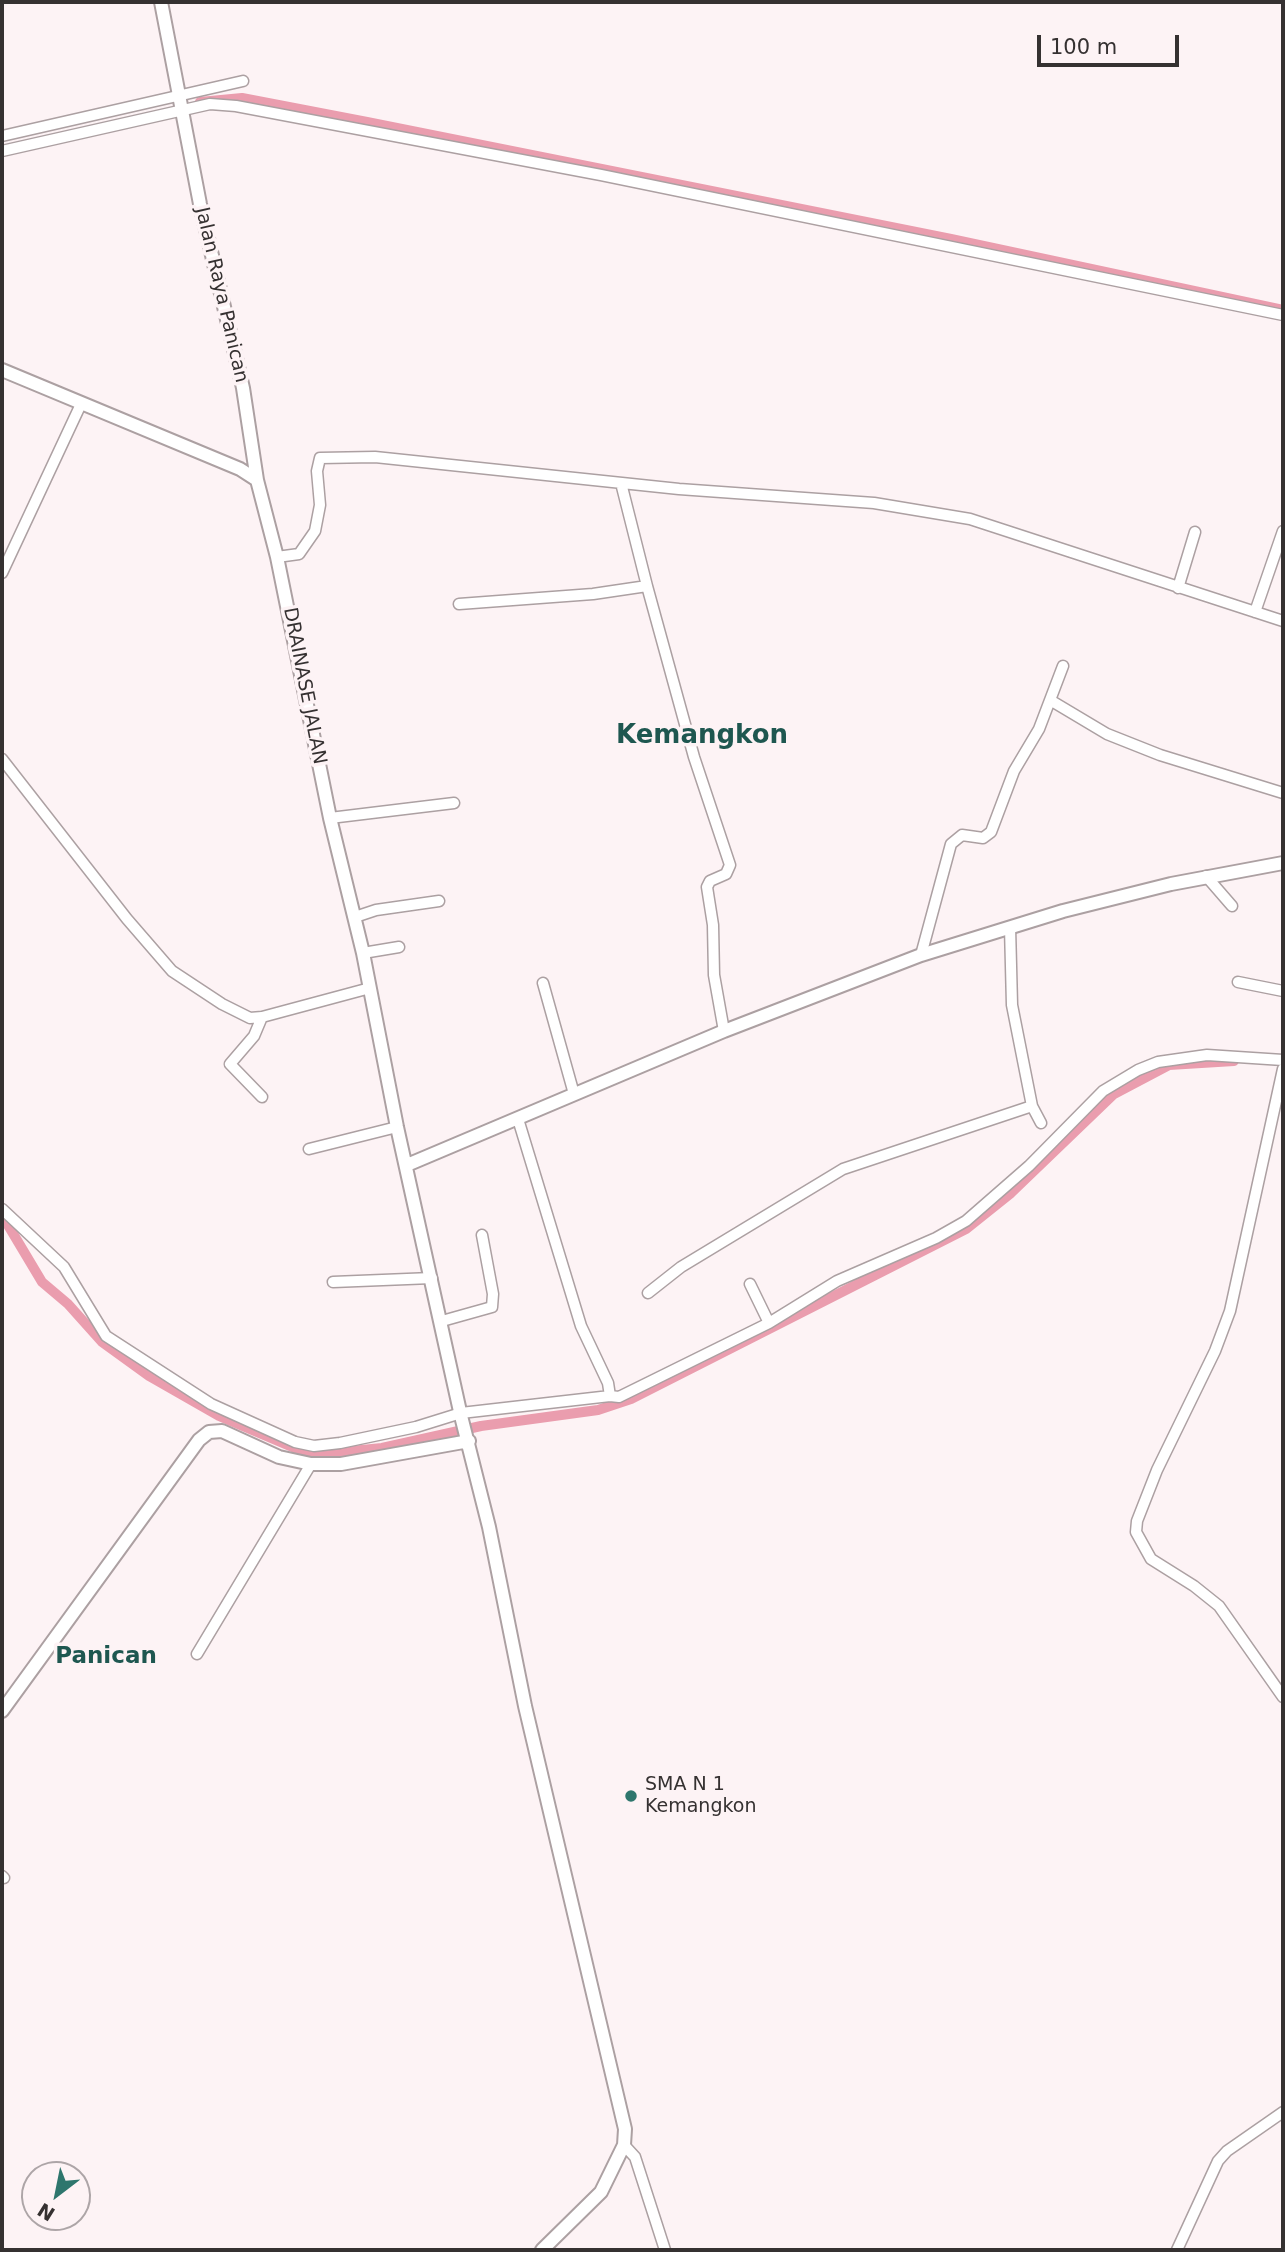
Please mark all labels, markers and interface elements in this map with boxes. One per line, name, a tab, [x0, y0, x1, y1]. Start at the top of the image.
scale bar	[1040, 21, 1182, 65]
text: 100 m	[1050, 35, 1117, 59]
street label: Jalan Raya Panican	[190, 205, 252, 385]
street label: DRAINASE JALAN	[278, 606, 330, 766]
district label: Kemangkon	[616, 720, 788, 752]
district label: Panican	[55, 1643, 157, 1671]
place label: SMA N 1 Kemangkon	[645, 1774, 756, 1818]
marker: SMA N 1 Kemangkon	[623, 1788, 639, 1804]
north arrow	[21, 2161, 91, 2231]
text: N	[33, 2199, 59, 2226]

